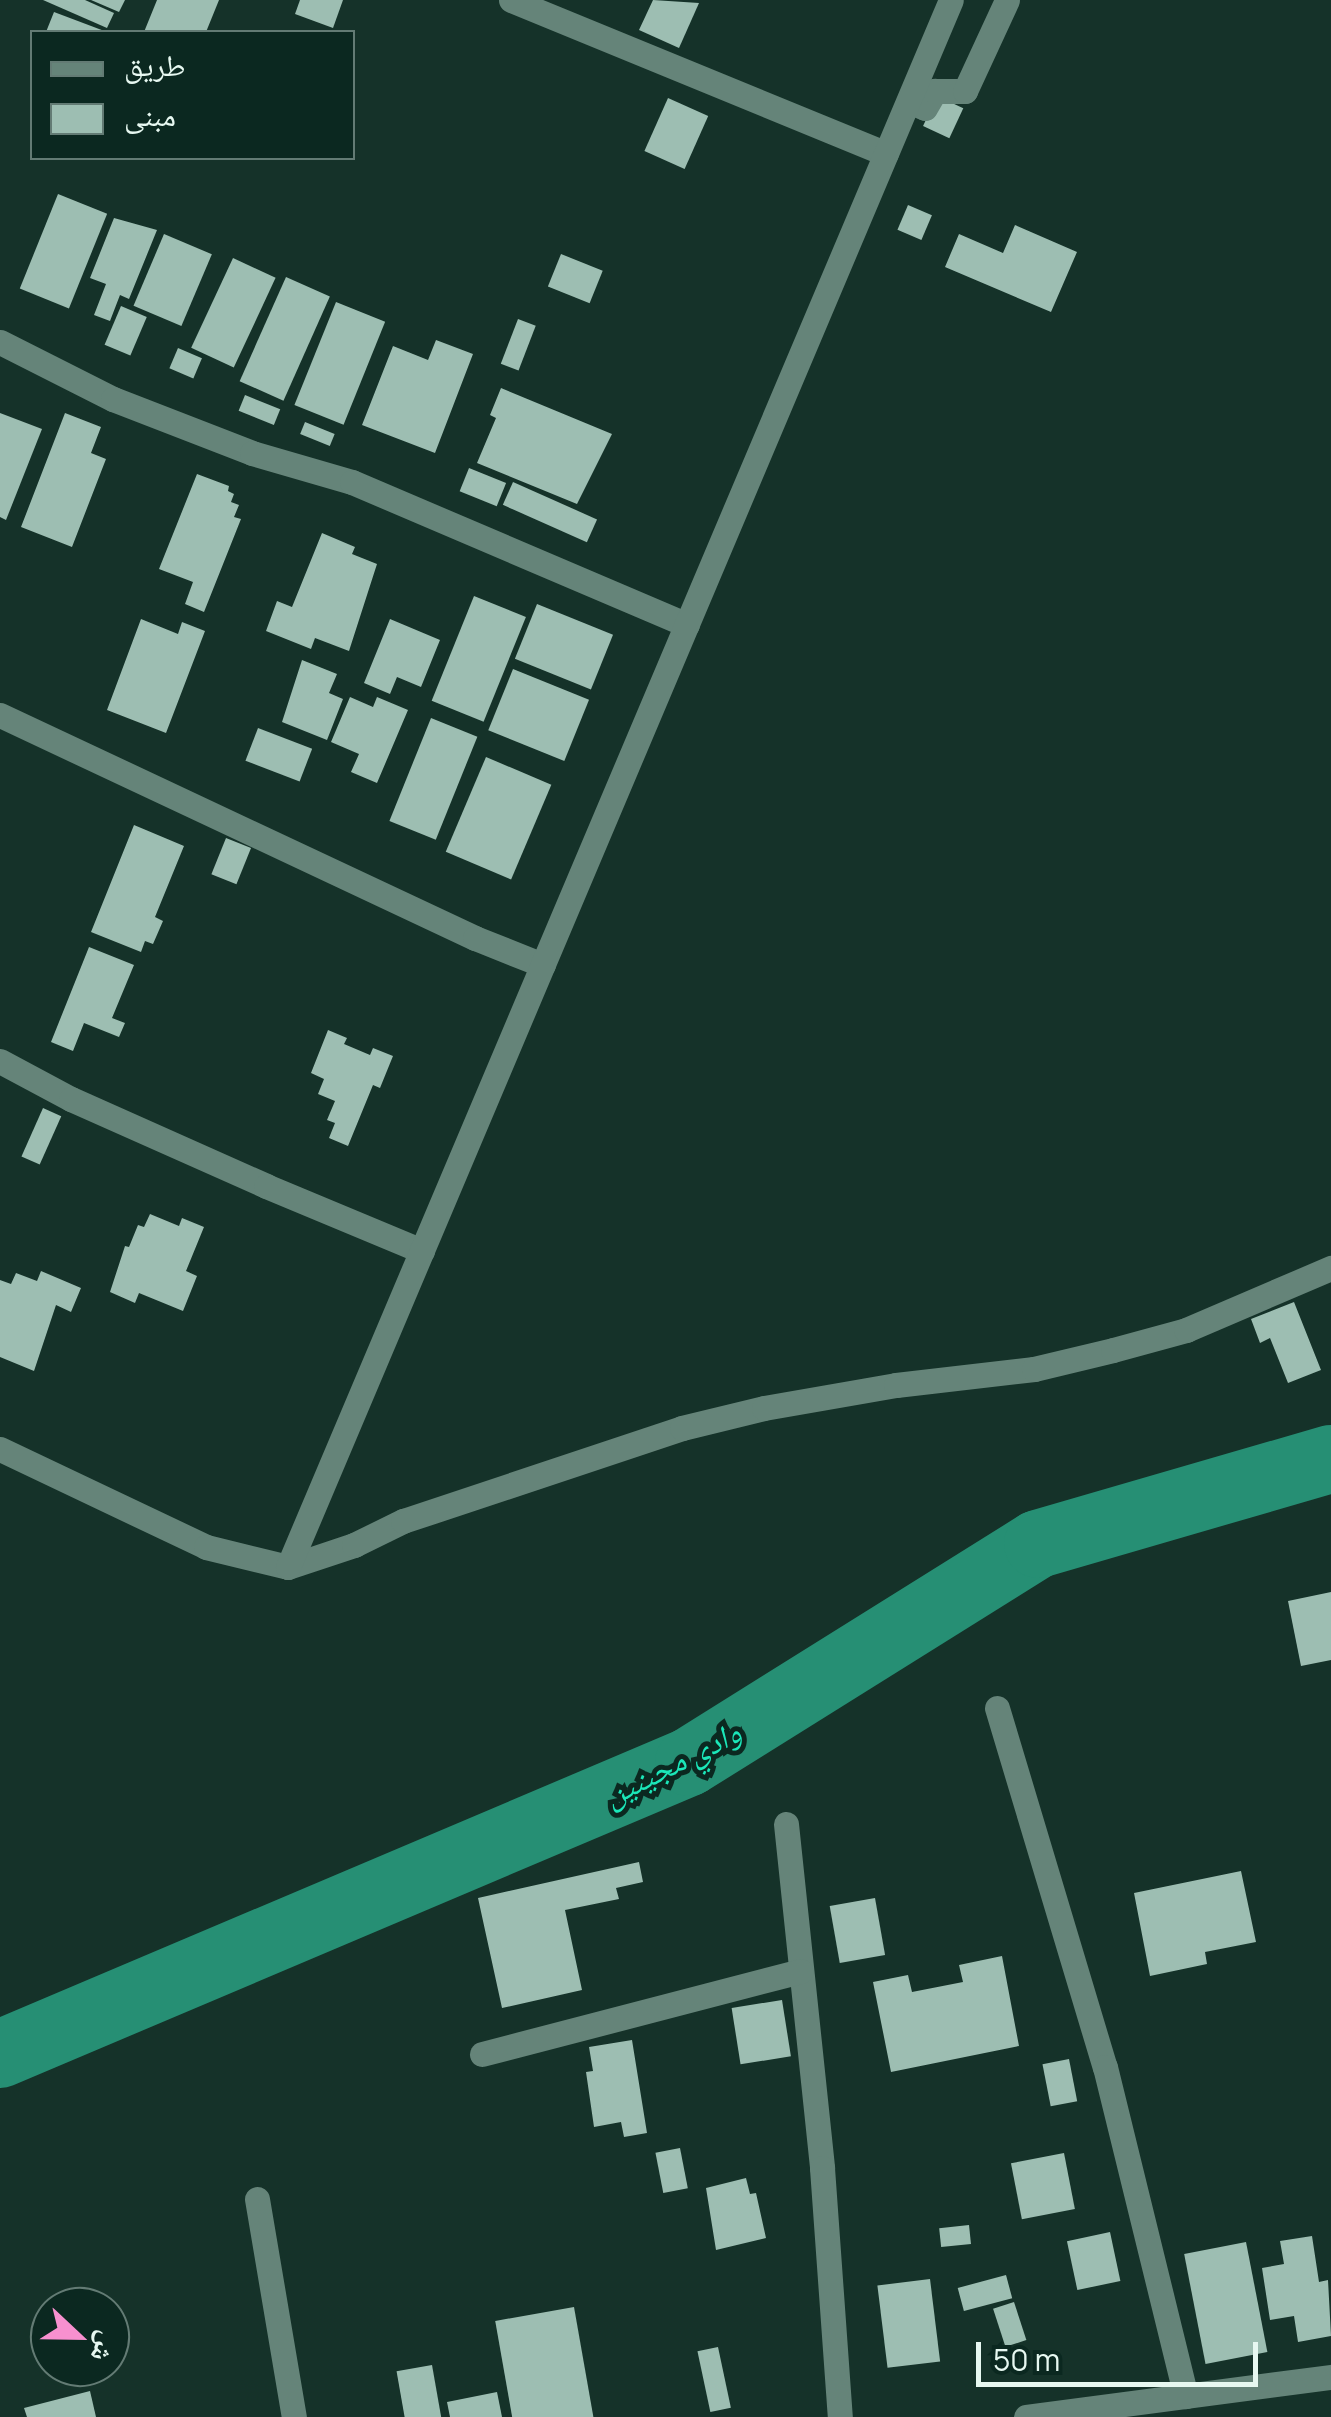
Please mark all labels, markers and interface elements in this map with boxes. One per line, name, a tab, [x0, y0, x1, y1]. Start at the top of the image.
legend	[30, 30, 355, 160]
text: طريق	[124, 44, 185, 85]
text: مبنى	[124, 94, 176, 135]
water label: وادي مجينين	[597, 1712, 747, 1814]
north arrow	[30, 2287, 130, 2387]
scale bar	[981, 2322, 1264, 2384]
text: ش	[83, 2327, 129, 2368]
text: 50 m	[993, 2339, 1060, 2380]

